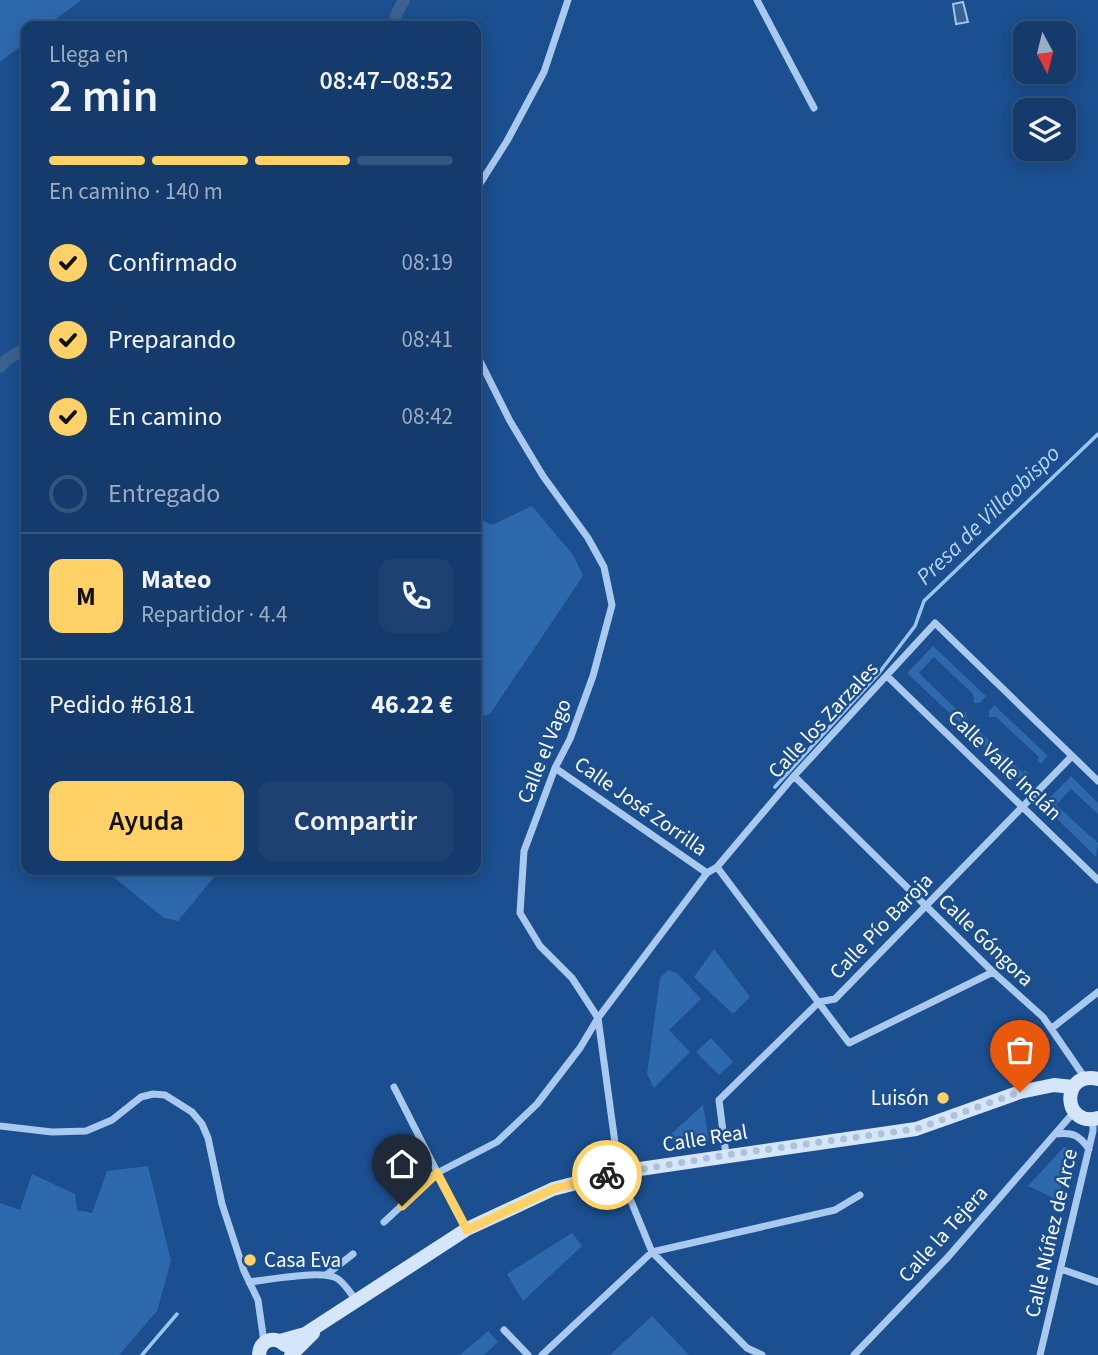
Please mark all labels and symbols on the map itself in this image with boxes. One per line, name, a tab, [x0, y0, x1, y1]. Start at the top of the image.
north arrow	[1013, 21, 1076, 84]
water label: Presa de Villaobispo	[909, 437, 1067, 593]
street label: Calle los Zarzales	[761, 655, 885, 785]
street label: Calle el Vago	[509, 694, 579, 808]
street label: Calle Valle Inclán	[941, 703, 1069, 827]
street label: Calle José Zorrilla	[569, 749, 713, 863]
street label: Calle Pío Baroja	[822, 866, 940, 986]
street label: Calle Góngora	[931, 887, 1041, 993]
pin	[990, 1020, 1050, 1092]
place label: Luisón	[871, 1083, 929, 1113]
marker: Luisón	[935, 1090, 951, 1106]
street label: Calle Real	[660, 1116, 750, 1160]
pin	[372, 1134, 432, 1206]
courier	[572, 1140, 642, 1210]
street label: Calle Núñez de Arce	[1017, 1146, 1085, 1320]
street label: Calle la Tejera	[891, 1179, 995, 1289]
place label: Casa Eva	[264, 1245, 341, 1275]
marker: Casa Eva	[242, 1252, 258, 1268]

